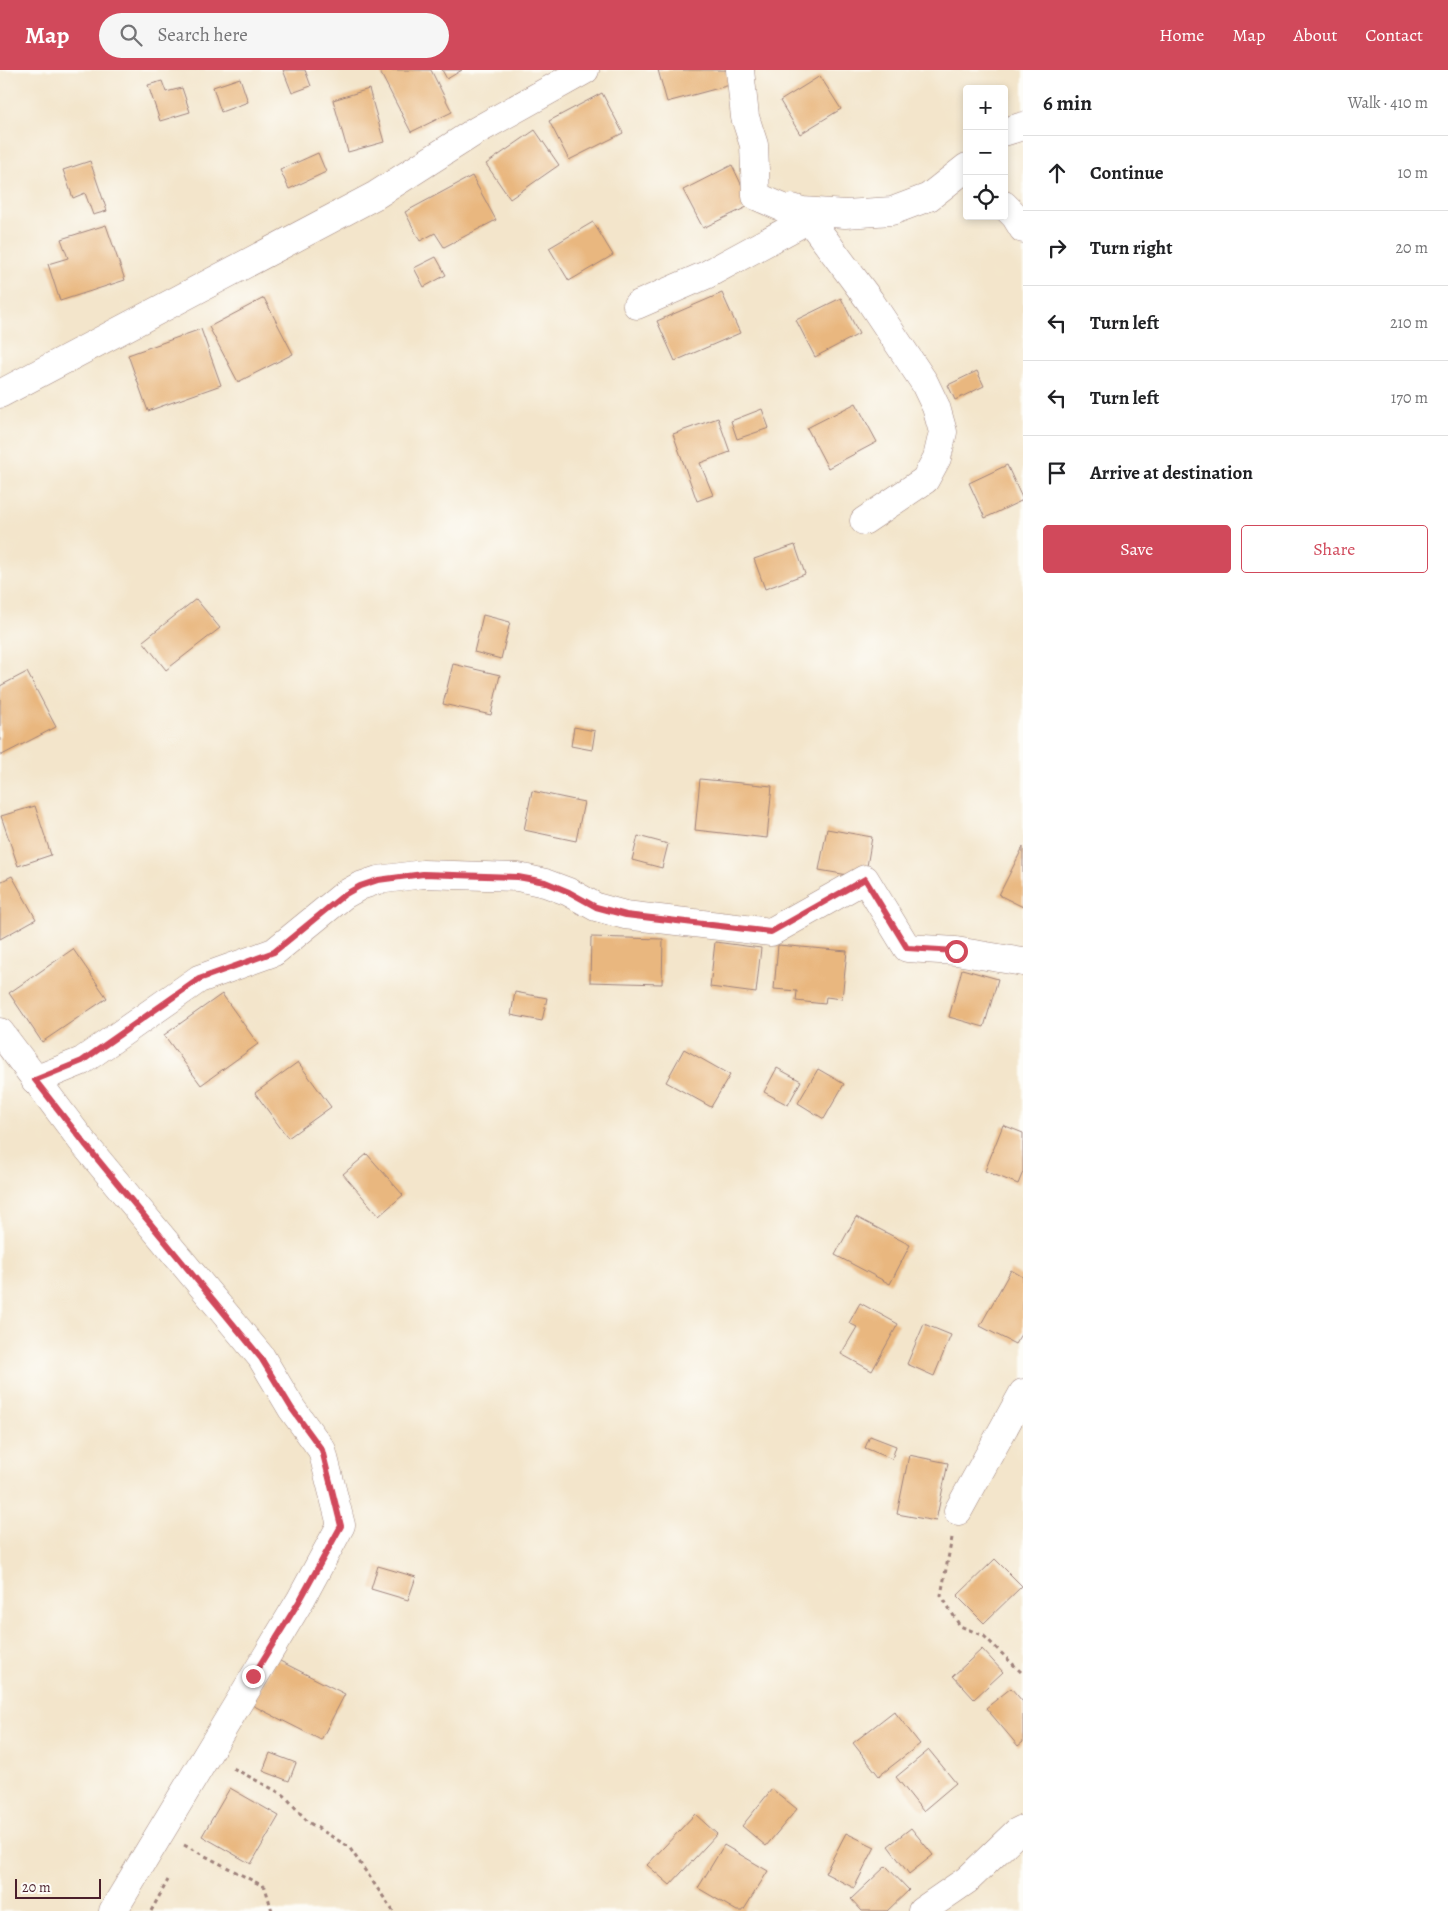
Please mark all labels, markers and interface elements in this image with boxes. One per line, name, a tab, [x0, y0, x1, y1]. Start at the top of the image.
search box	[99, 13, 449, 58]
text: Map	[25, 19, 69, 51]
icon: search	[117, 21, 145, 49]
text: Search here	[157, 22, 248, 48]
text: Home	[1159, 23, 1204, 47]
text: Map	[1232, 23, 1265, 47]
text: About	[1293, 23, 1337, 47]
text: Contact	[1365, 23, 1423, 47]
map controls	[963, 85, 1008, 220]
button: +	[963, 85, 1008, 130]
text: 6 min	[1043, 89, 1092, 117]
text: Walk · 410 m	[1348, 92, 1428, 114]
button: −	[963, 130, 1008, 175]
icon: ahead	[1043, 159, 1071, 187]
text: Continue	[1090, 160, 1164, 186]
text: 10 m	[1398, 162, 1428, 184]
button: locate	[963, 175, 1008, 220]
icon: right	[1043, 234, 1071, 262]
text: Turn right	[1090, 235, 1172, 261]
text: 20 m	[1395, 237, 1428, 259]
icon: left	[1043, 309, 1071, 337]
text: Turn left	[1090, 310, 1159, 336]
text: 210 m	[1390, 312, 1428, 334]
icon: left	[1043, 384, 1071, 412]
text: Turn left	[1090, 385, 1159, 411]
text: 170 m	[1391, 387, 1428, 409]
icon: arrive	[1043, 459, 1071, 487]
text: Arrive at destination	[1090, 460, 1253, 486]
button: Save	[1043, 525, 1231, 573]
button: Share	[1241, 525, 1428, 573]
route start	[945, 940, 968, 963]
route end	[242, 1665, 265, 1688]
scale bar	[15, 1876, 101, 1899]
text: 20 m	[22, 1878, 51, 1897]

